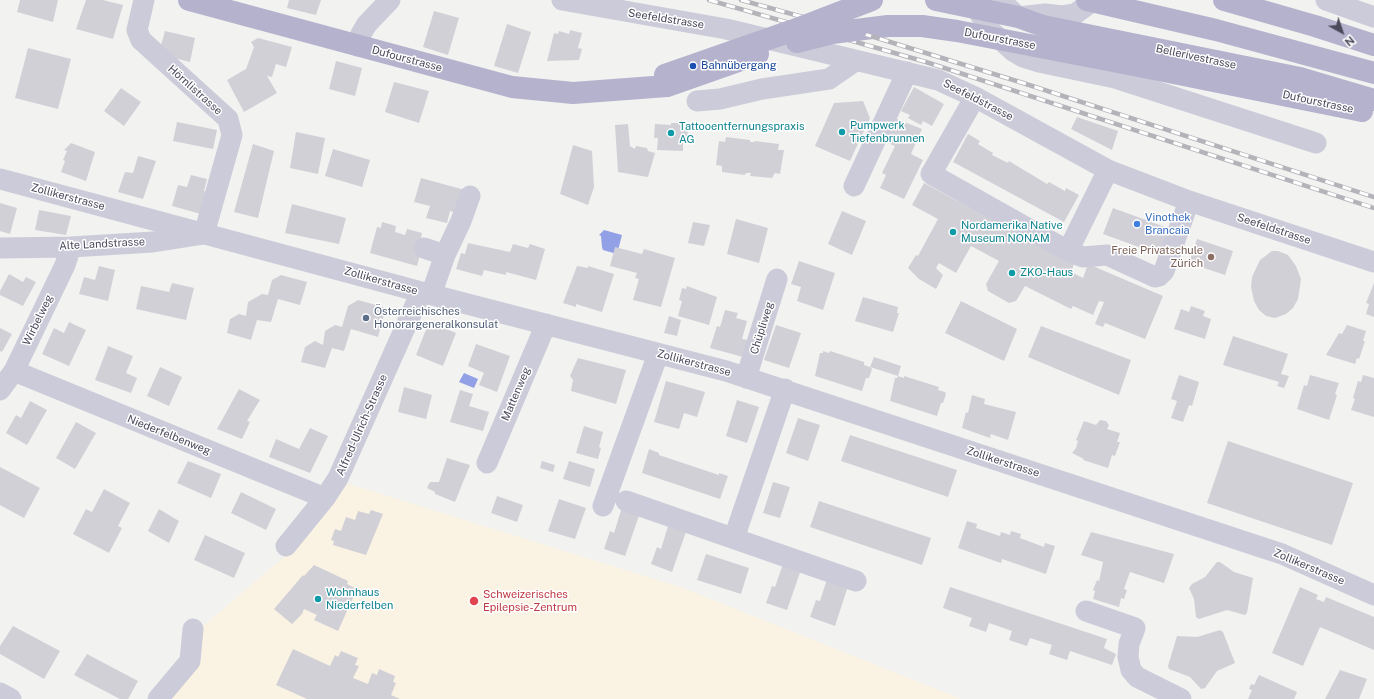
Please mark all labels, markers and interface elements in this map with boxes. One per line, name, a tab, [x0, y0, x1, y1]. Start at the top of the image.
street label: Seefeldstrasse	[627, 6, 705, 32]
north arrow	[1322, 12, 1362, 52]
street label: Dufourstrasse	[963, 26, 1037, 52]
text: N	[1343, 34, 1357, 49]
street label: Bellerivestrasse	[1155, 42, 1237, 72]
street label: Dufourstrasse	[370, 43, 444, 75]
place label: Bahnübergang	[701, 59, 776, 73]
marker: Bahnübergang	[688, 61, 698, 71]
street label: Hörnlistrasse	[165, 62, 225, 118]
street label: Seefeldstrasse	[941, 77, 1015, 123]
street label: Dufourstrasse	[1281, 88, 1355, 116]
place label: Pumpwerk Tiefenbrunnen	[850, 119, 925, 145]
place label: Tattooentfernungspraxis AG	[679, 120, 805, 146]
marker: Pumpwerk Tiefenbrunnen	[837, 127, 847, 137]
marker: Tattooentfernungspraxis AG	[666, 128, 676, 138]
street label: Zollikerstrasse	[30, 181, 106, 213]
place label: Vinothek Brancaia	[1145, 211, 1191, 237]
street label: Seefeldstrasse	[1235, 211, 1313, 247]
place label: Nordamerika Native Museum NONAM	[961, 219, 1063, 245]
marker: Vinothek Brancaia	[1132, 219, 1142, 229]
marker: Nordamerika Native Museum NONAM	[948, 227, 958, 237]
street label: Alte Landstrasse	[59, 235, 145, 253]
place label: Freie Privatschule Zürich	[1111, 244, 1203, 270]
marker: Freie Privatschule Zürich	[1206, 252, 1216, 262]
street label: Zollikerstrasse	[343, 264, 419, 298]
place label: ZKO-Haus	[1020, 266, 1073, 280]
marker: ZKO-Haus	[1007, 268, 1017, 278]
street label: Wirbelweg	[20, 292, 56, 348]
street label: Chüpliweg	[748, 300, 776, 356]
place label: Österreichisches Honorargeneralkonsulat	[374, 305, 498, 331]
marker: Österreichisches Honorargeneralkonsulat	[361, 313, 371, 323]
street label: Zollikerstrasse	[656, 347, 732, 379]
street label: Mattenweg	[499, 365, 533, 423]
street label: Alfred-Ulrich-Strasse	[334, 372, 390, 478]
street label: Niederfelbenweg	[125, 412, 213, 458]
street label: Zollikerstrasse	[965, 444, 1041, 480]
street label: Zollikerstrasse	[1271, 546, 1347, 588]
place label: Wohnhaus Niederfelben	[326, 586, 393, 612]
place label: Schweizerisches Epilepsie-Zentrum	[483, 588, 577, 614]
marker: Wohnhaus Niederfelben	[313, 594, 323, 604]
marker: Schweizerisches Epilepsie-Zentrum	[468, 595, 480, 607]

